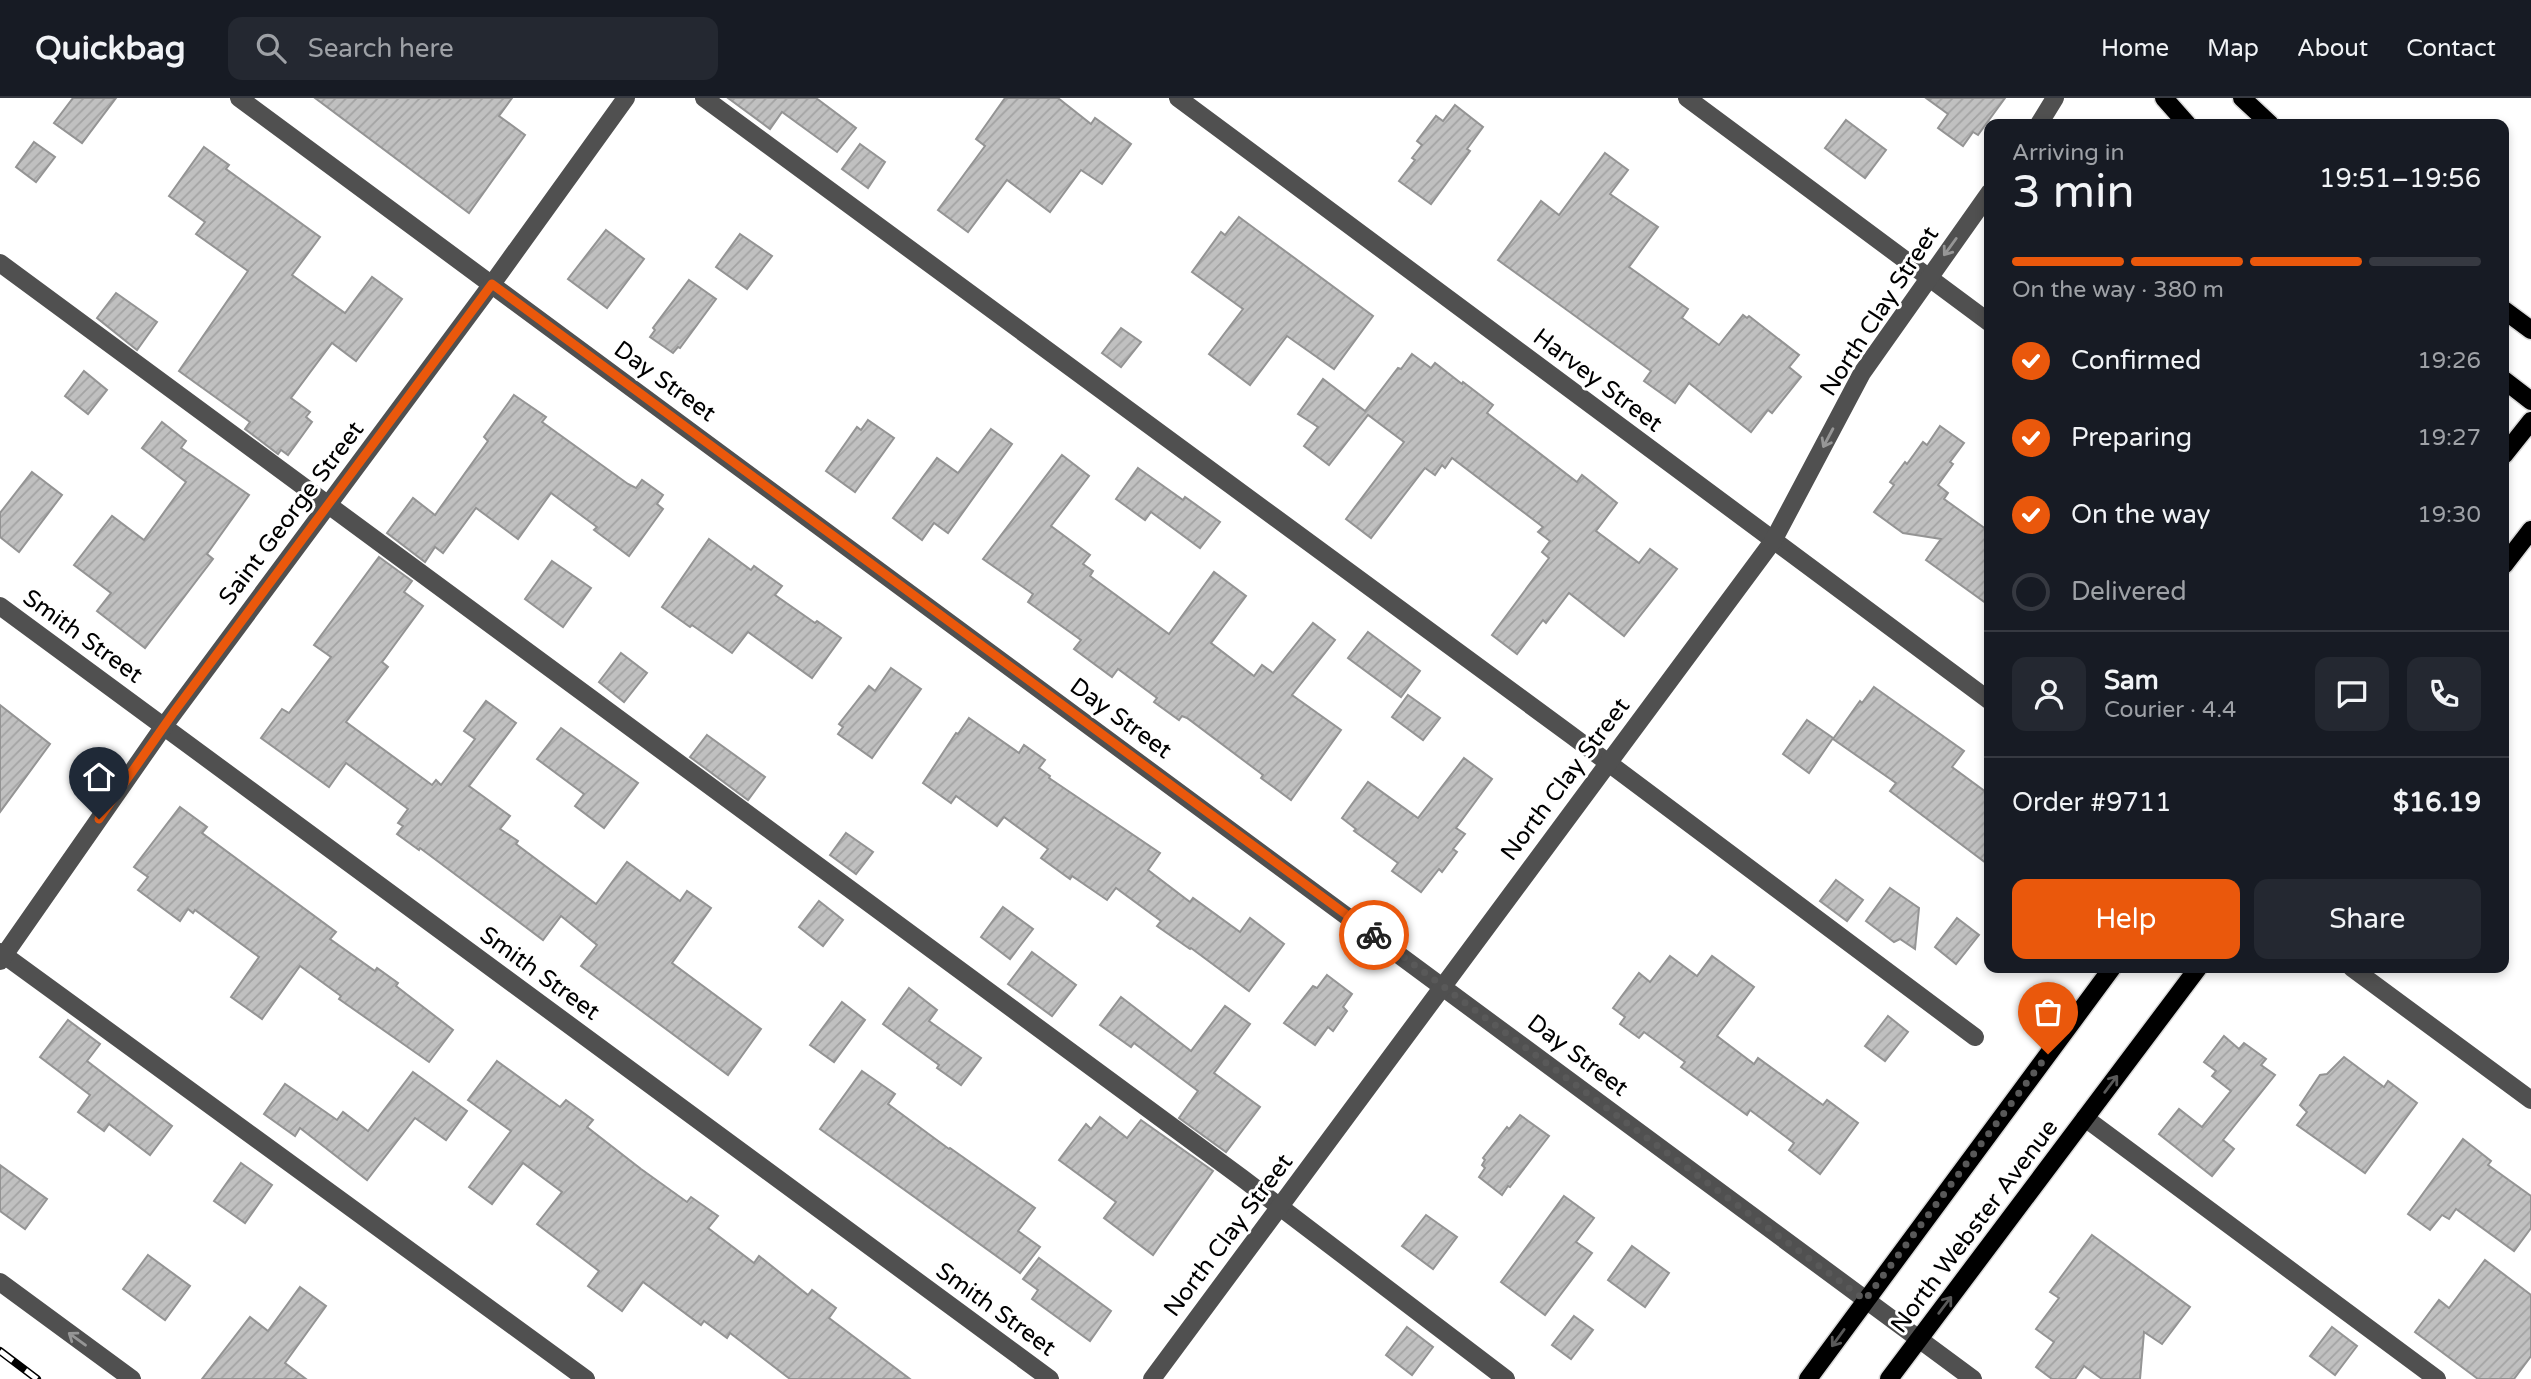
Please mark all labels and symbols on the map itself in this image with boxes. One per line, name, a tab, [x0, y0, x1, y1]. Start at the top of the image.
street label: North Clay Street	[1814, 221, 1945, 402]
one-way arrow	[1942, 237, 1957, 256]
street label: Harvey Street	[1527, 322, 1668, 438]
street label: Day Street	[608, 335, 721, 428]
street label: Saint George Street	[213, 416, 370, 611]
one-way arrow	[1820, 427, 1834, 448]
street label: Smith Street	[17, 583, 148, 690]
street label: Day Street	[1064, 672, 1177, 765]
street label: North Clay Street	[1495, 692, 1636, 866]
pin	[69, 747, 129, 819]
courier	[1339, 900, 1409, 970]
street label: Smith Street	[474, 920, 605, 1027]
pin	[2018, 982, 2078, 1054]
street label: Day Street	[1522, 1008, 1634, 1103]
one-way arrow	[2104, 1075, 2119, 1094]
street label: North Webster Avenue	[1885, 1114, 2064, 1339]
street label: North Clay Street	[1158, 1148, 1299, 1322]
street label: Smith Street	[930, 1256, 1061, 1363]
one-way arrow	[1938, 1296, 1953, 1315]
one-way arrow	[1831, 1328, 1845, 1347]
one-way arrow	[68, 1331, 87, 1346]

